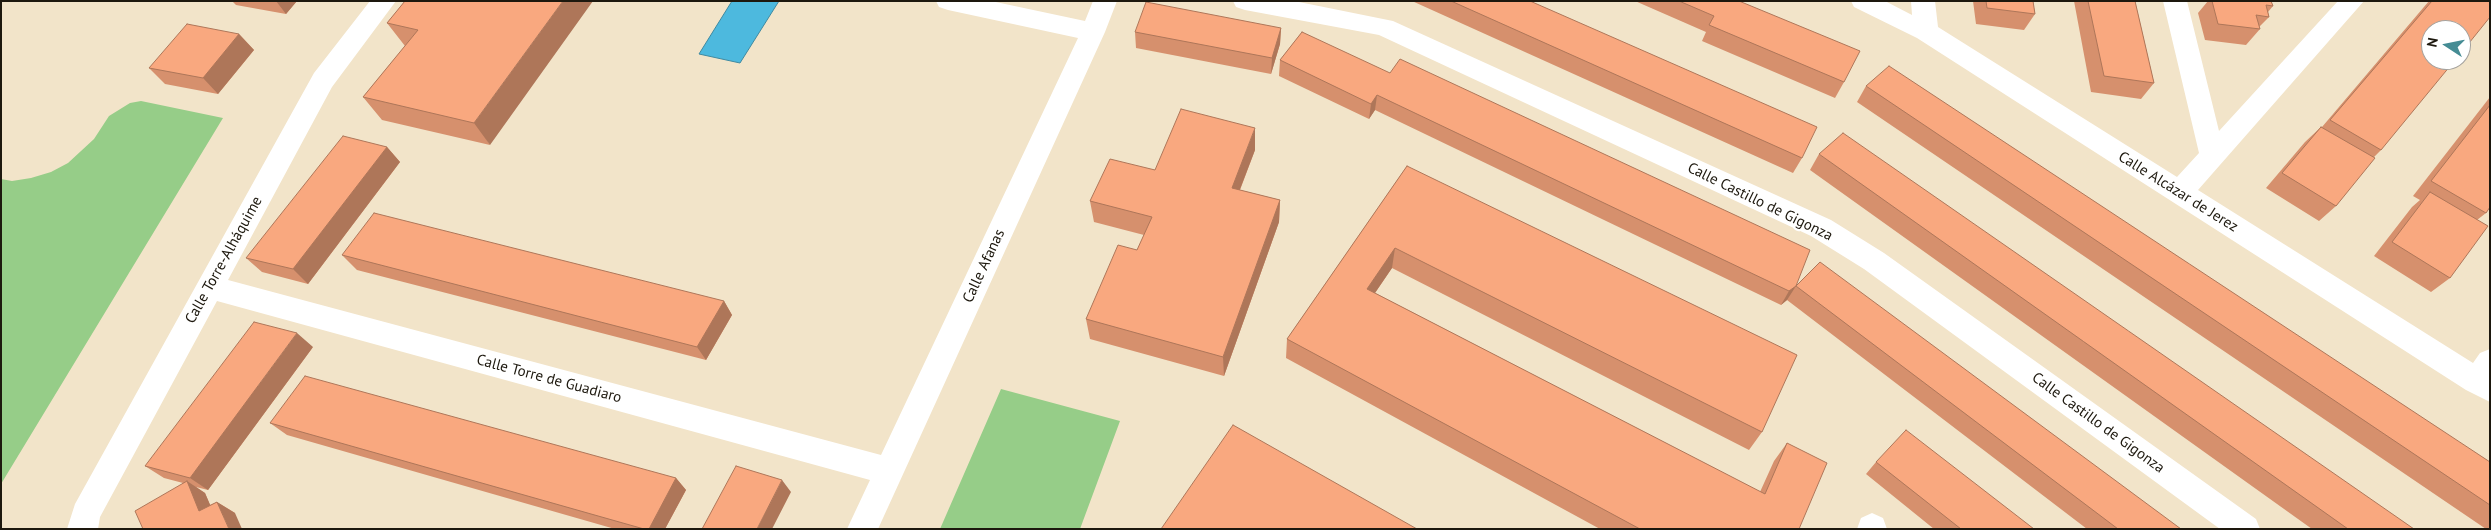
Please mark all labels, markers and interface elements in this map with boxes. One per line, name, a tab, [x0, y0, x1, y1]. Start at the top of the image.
north arrow	[2421, 20, 2471, 70]
text: N	[2423, 36, 2442, 49]
street label: Calle Alcázar de Jerez	[2115, 148, 2241, 236]
street label: Calle Castillo de Gigonza	[1684, 159, 1836, 245]
street label: Calle Torre-Alháquime	[182, 193, 266, 327]
street label: Calle Afanas	[959, 226, 1009, 306]
street label: Calle Torre de Guadiaro	[474, 351, 624, 407]
street label: Calle Castillo de Gigonza	[2028, 369, 2168, 477]

